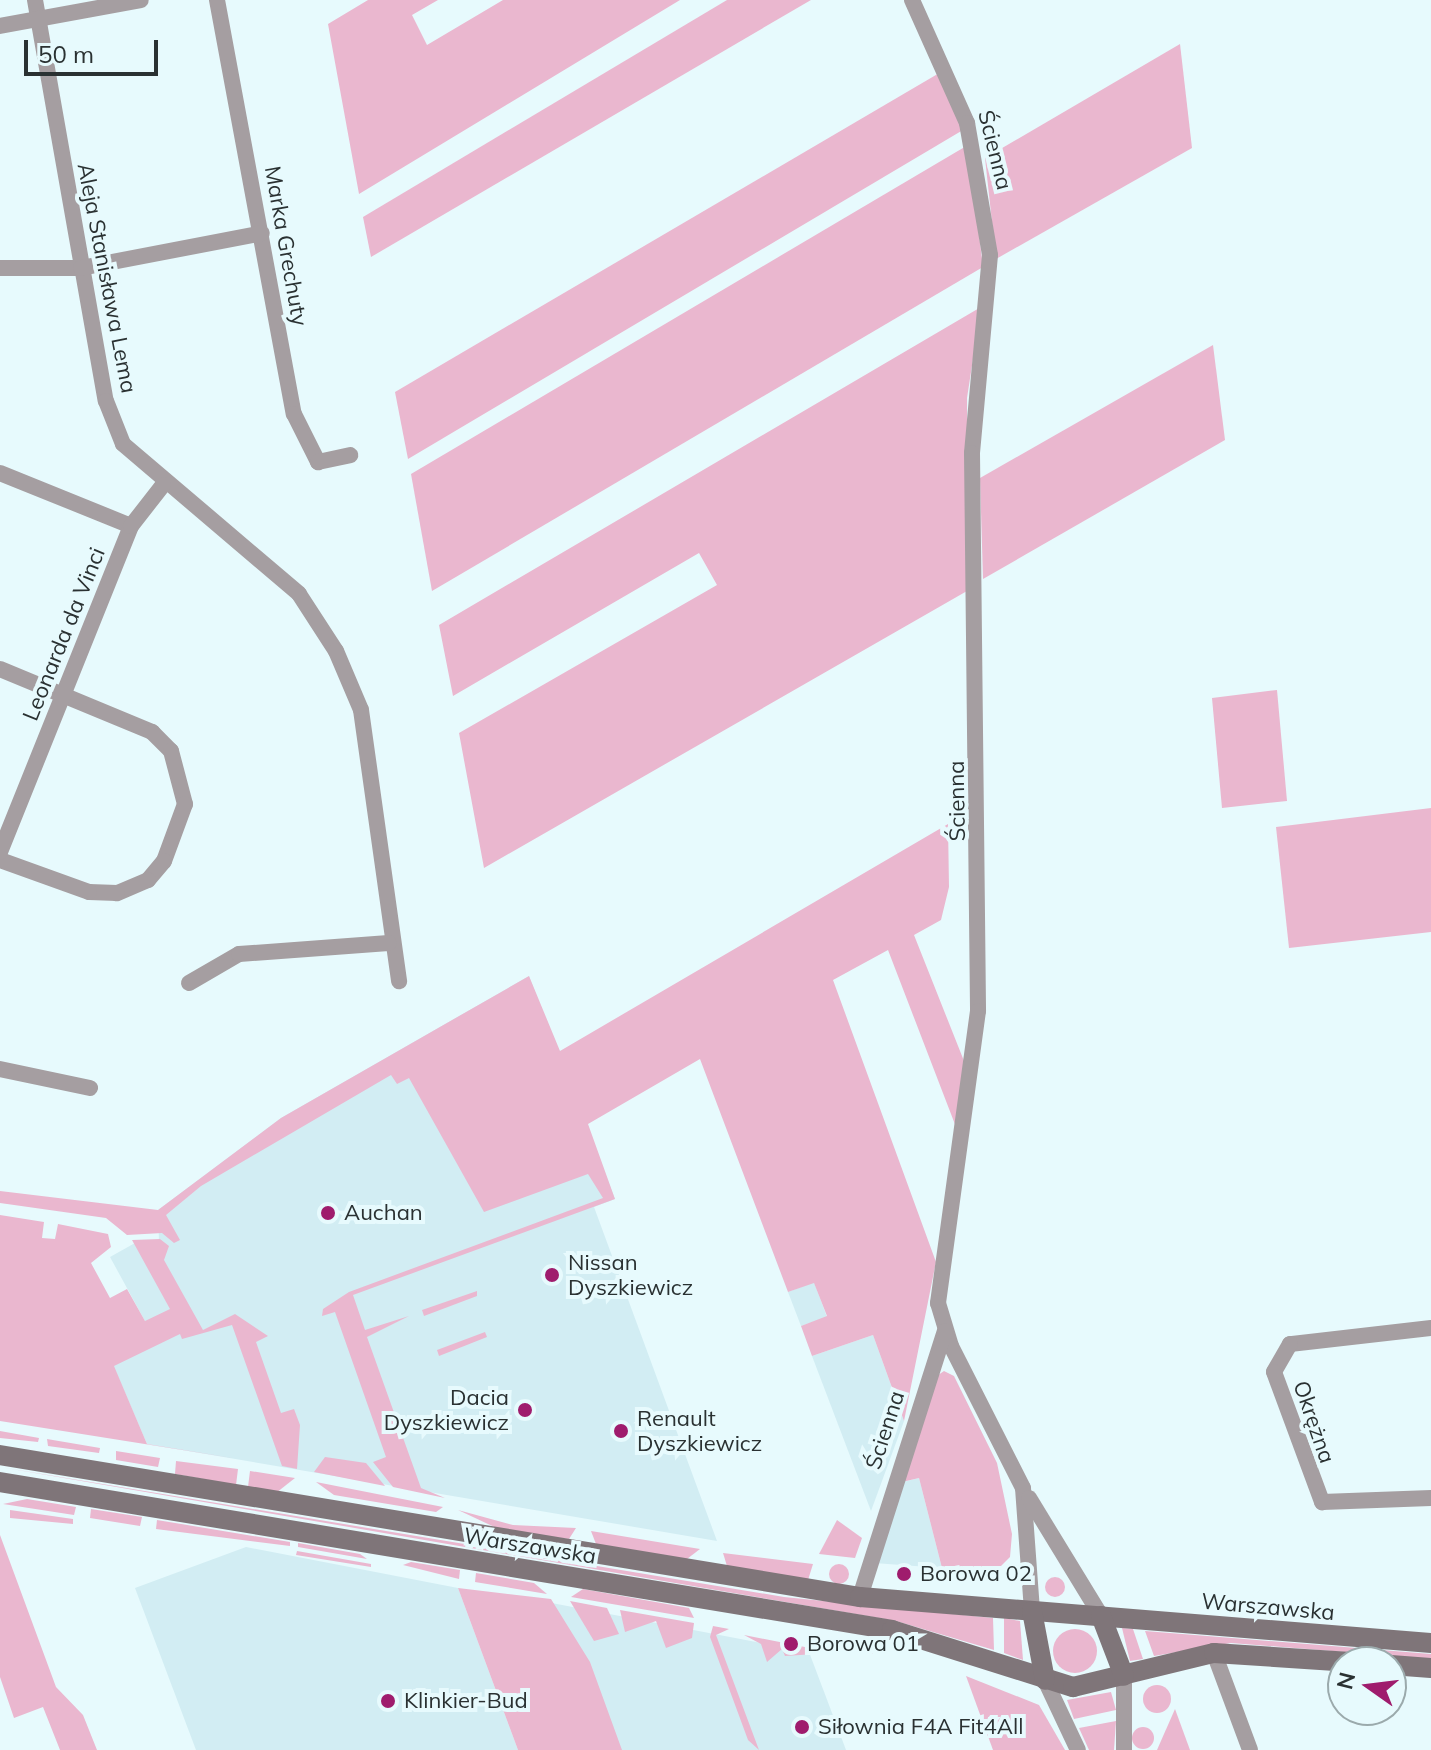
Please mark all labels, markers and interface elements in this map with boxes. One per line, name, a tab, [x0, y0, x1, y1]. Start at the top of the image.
scale bar	[28, 24, 162, 74]
text: 50 m	[38, 39, 94, 69]
street label: Ścienna	[972, 108, 1018, 192]
street label: Aleja Stanisława Lema	[72, 161, 142, 395]
street label: Marka Grechuty	[259, 164, 313, 328]
street label: Leonarda da Vinci	[17, 544, 111, 724]
street label: Ścienna	[943, 760, 971, 842]
place label: Auchan	[344, 1200, 423, 1226]
marker: Auchan	[319, 1204, 337, 1222]
place label: Nissan Dyszkiewicz	[568, 1249, 693, 1300]
marker: Nissan Dyszkiewicz	[543, 1266, 561, 1284]
street label: Okrężna	[1288, 1377, 1340, 1467]
place label: Dacia Dyszkiewicz	[384, 1384, 509, 1436]
street label: Ścienna	[860, 1388, 910, 1472]
marker: Dacia Dyszkiewicz	[516, 1401, 534, 1419]
place label: Renault Dyszkiewicz	[637, 1405, 762, 1456]
marker: Renault Dyszkiewicz	[612, 1422, 630, 1440]
street label: Warszawska	[462, 1523, 598, 1569]
place label: Borowa 02	[920, 1561, 1032, 1587]
marker: Borowa 02	[895, 1565, 913, 1583]
street label: Warszawska	[1200, 1588, 1336, 1626]
place label: Borowa 01	[807, 1631, 919, 1657]
marker: Borowa 01	[782, 1635, 800, 1653]
north arrow	[1327, 1646, 1407, 1726]
text: N	[1330, 1669, 1361, 1692]
place label: Klinkier-Bud	[404, 1688, 528, 1714]
marker: Klinkier-Bud	[379, 1692, 397, 1710]
place label: Siłownia F4A Fit4All	[818, 1714, 1023, 1740]
marker: Siłownia F4A Fit4All	[793, 1718, 811, 1736]

